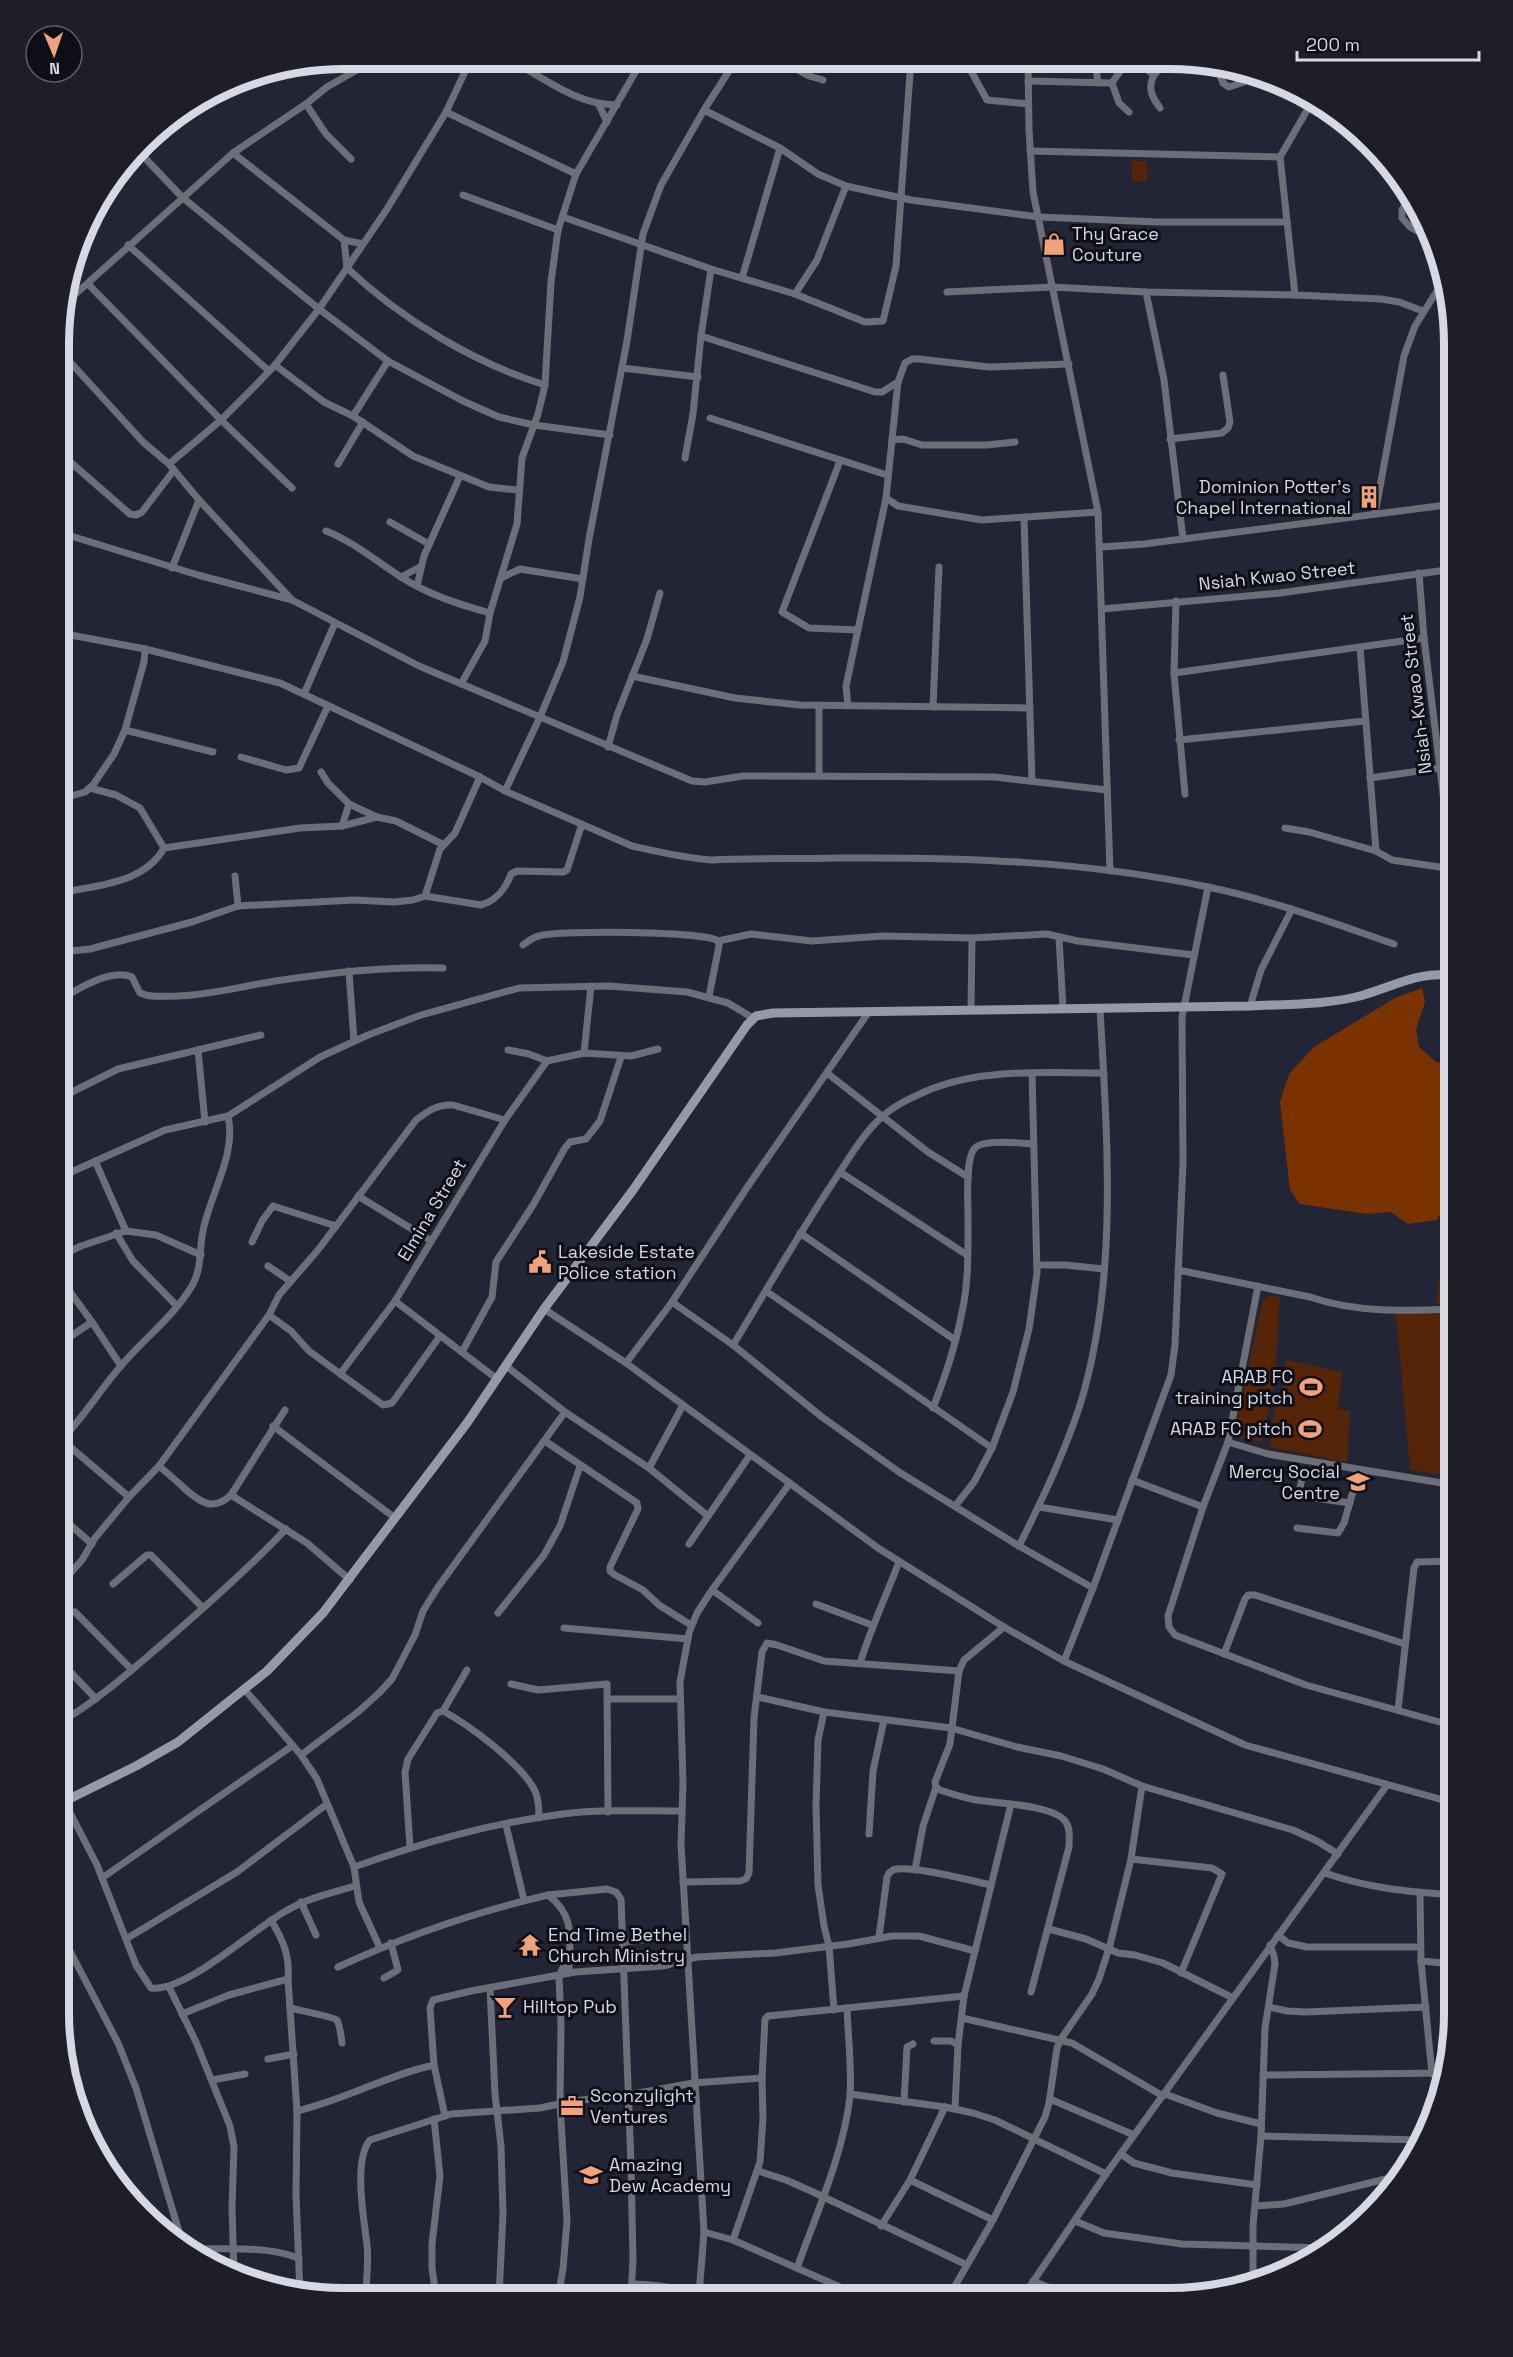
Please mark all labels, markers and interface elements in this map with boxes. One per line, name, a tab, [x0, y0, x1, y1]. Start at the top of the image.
north arrow	[24, 24, 84, 84]
scale bar	[1297, 24, 1478, 62]
text: 200 m	[1306, 33, 1360, 56]
text: N	[49, 58, 60, 79]
place label: Thy Grace Couture	[1072, 222, 1159, 266]
shop icon: Thy Grace Couture	[1041, 231, 1067, 257]
place label: Dominion Potter's Chapel International	[1176, 475, 1351, 519]
building icon: Dominion Potter's Chapel International	[1356, 484, 1382, 510]
street label: Nsiah Kwao Street	[1197, 556, 1357, 595]
street label: Nsiah-Kwao Street	[1394, 613, 1437, 775]
street label: Elmina Street	[392, 1154, 471, 1265]
place label: Lakeside Estate Police station	[558, 1240, 695, 1284]
public building icon: Lakeside Estate Police station	[527, 1249, 553, 1275]
place label: ARAB FC training pitch	[1175, 1365, 1293, 1409]
sports icon: ARAB FC training pitch	[1298, 1374, 1324, 1400]
sports icon: ARAB FC pitch	[1297, 1416, 1323, 1442]
place label: ARAB FC pitch	[1170, 1417, 1292, 1440]
place label: Mercy Social Centre	[1229, 1460, 1340, 1504]
school or university icon: Mercy Social Centre	[1345, 1469, 1371, 1495]
place label: End Time Bethel Church Ministry	[548, 1923, 687, 1967]
temple icon: End Time Bethel Church Ministry	[517, 1932, 543, 1958]
bar icon: Hilltop Pub	[492, 1994, 518, 2020]
place label: Hilltop Pub	[523, 1995, 617, 2018]
place label: Sconzylight Ventures	[590, 2084, 694, 2128]
office icon: Sconzylight Ventures	[559, 2093, 585, 2119]
place label: Amazing Dew Academy	[609, 2153, 731, 2197]
school or university icon: Amazing Dew Academy	[578, 2162, 604, 2188]

